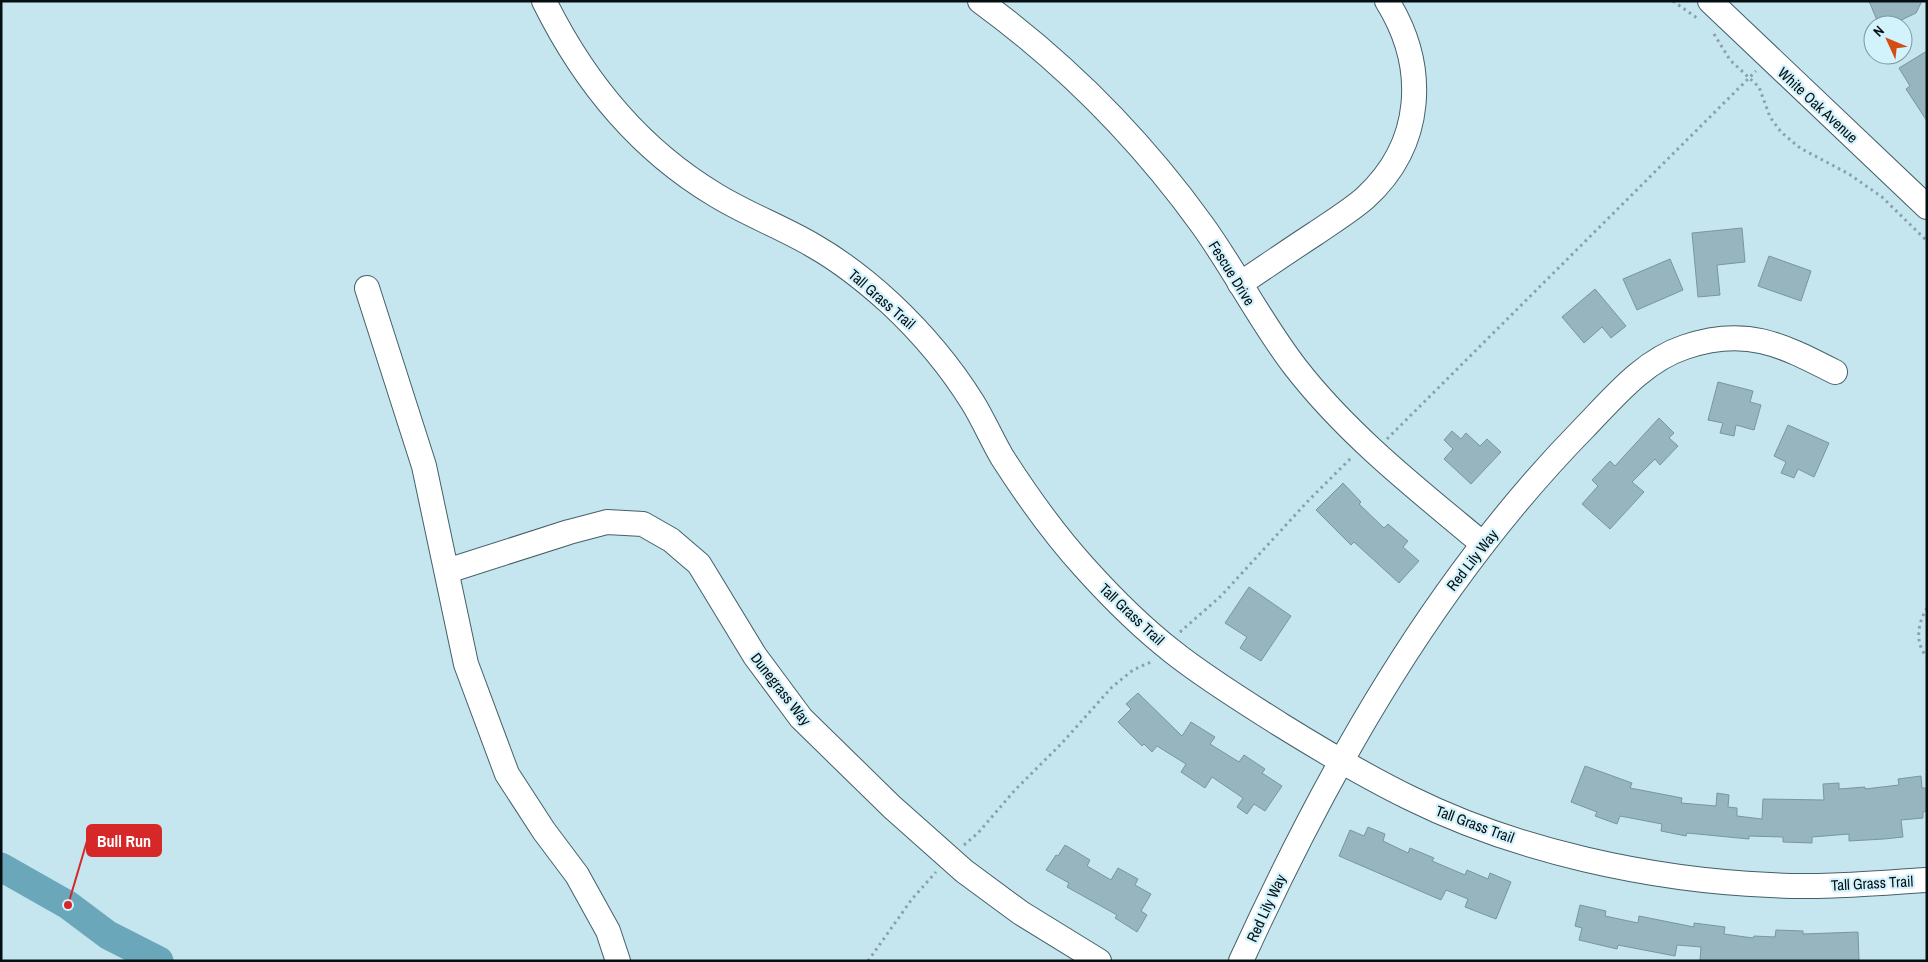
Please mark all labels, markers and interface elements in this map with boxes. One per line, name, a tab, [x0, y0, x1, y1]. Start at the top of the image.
north arrow	[1863, 15, 1913, 65]
text: N	[1869, 22, 1888, 40]
street label: White Oak Avenue	[1773, 62, 1863, 148]
street label: Fescue Drive	[1204, 237, 1260, 309]
street label: Tall Grass Trail	[844, 264, 920, 334]
street label: Red Lily Way	[1441, 524, 1503, 595]
street label: Tall Grass Trail	[1095, 578, 1169, 650]
street label: Dunegrass Way	[746, 648, 817, 730]
street label: Tall Grass Trail	[1433, 800, 1517, 848]
callout: Bull Run	[87, 825, 161, 856]
text: Bull Run	[97, 830, 151, 852]
street label: Red Lily Way	[1241, 870, 1291, 945]
street label: Tall Grass Trail	[1830, 870, 1914, 896]

